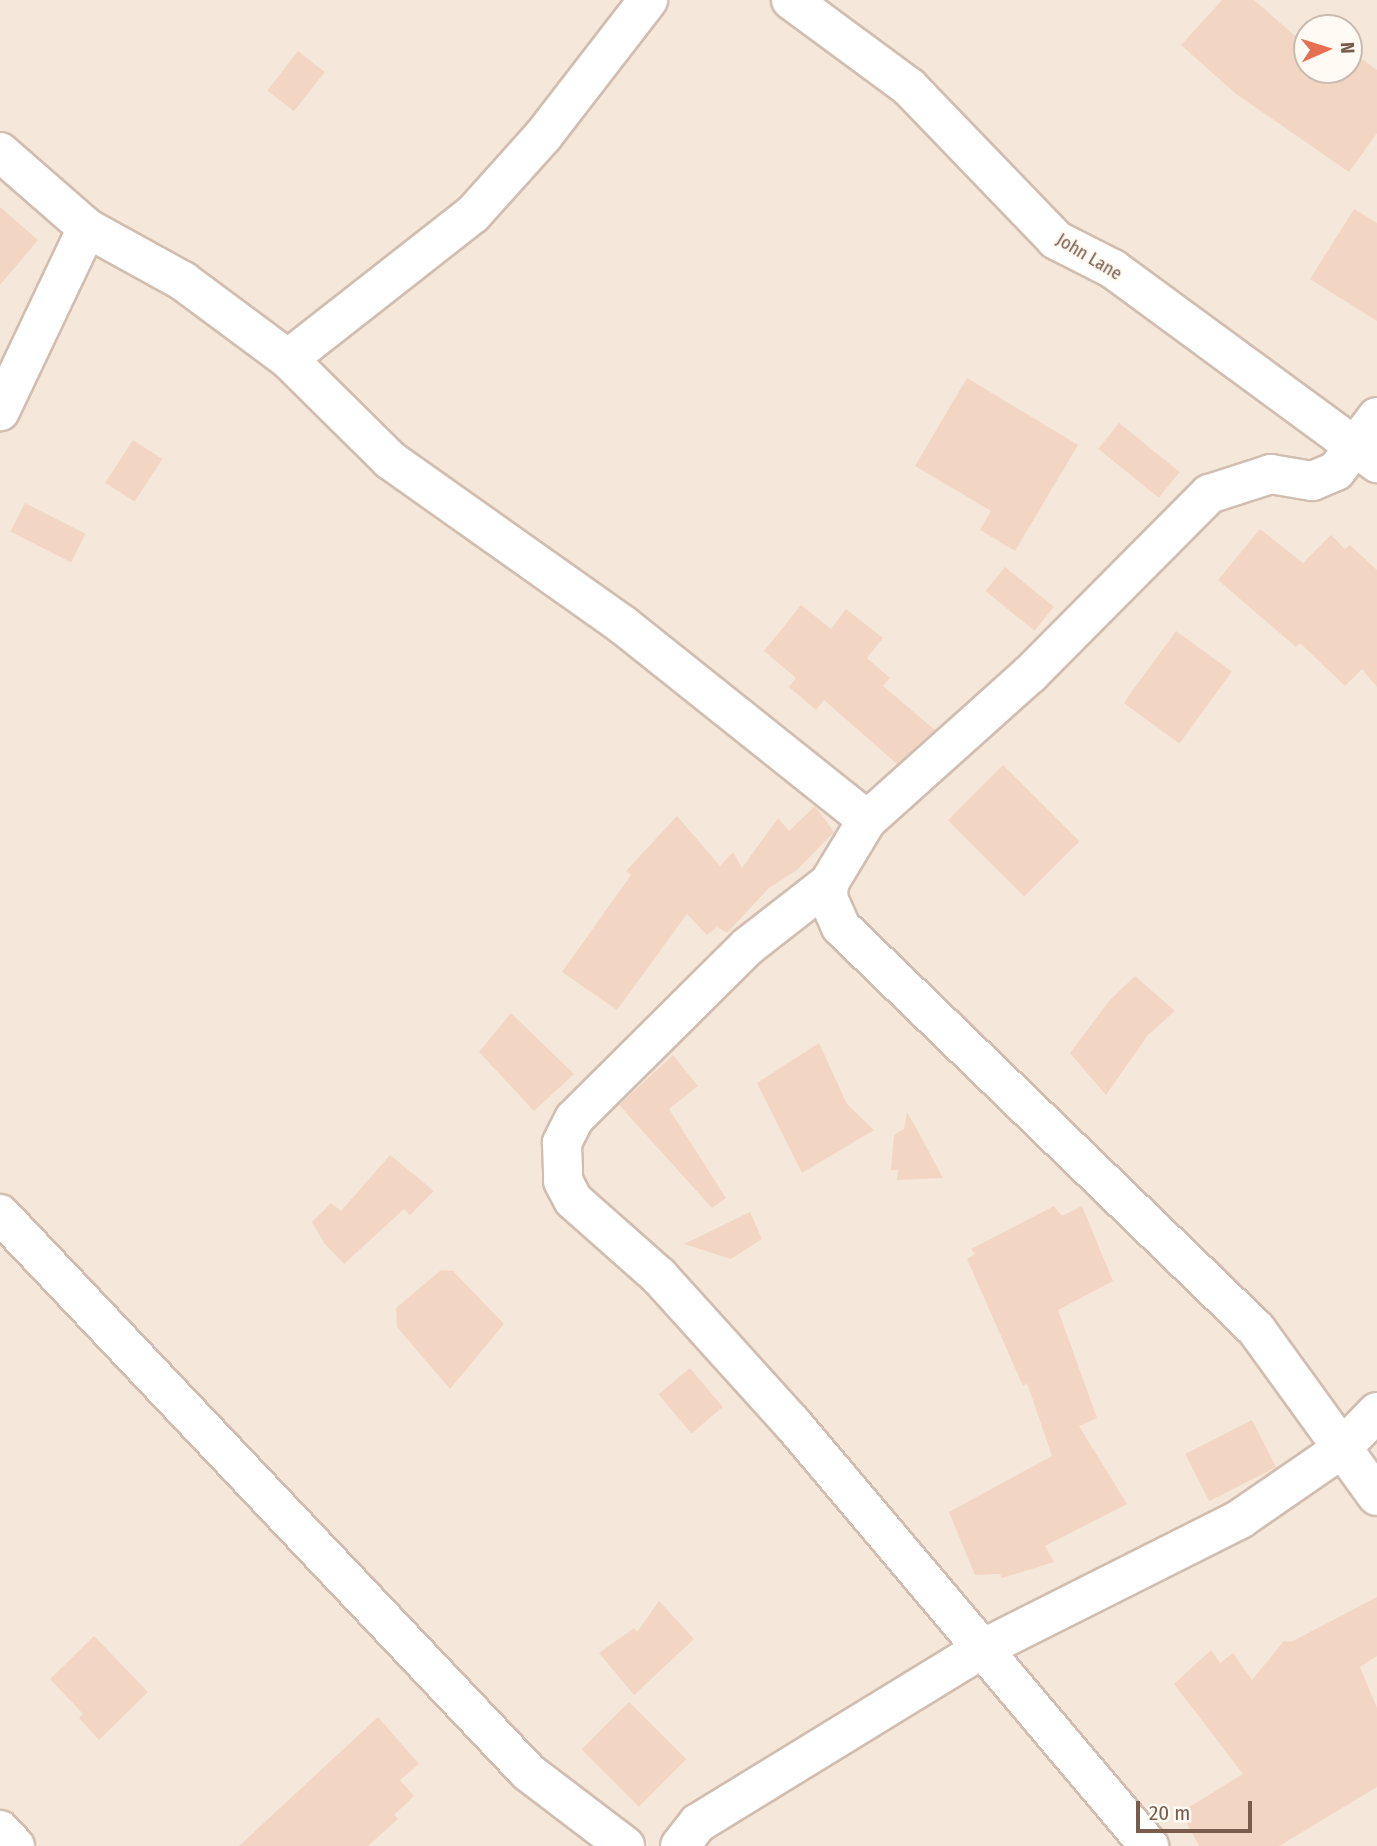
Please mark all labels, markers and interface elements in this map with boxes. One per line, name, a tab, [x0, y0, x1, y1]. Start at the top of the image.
north arrow	[1293, 14, 1363, 84]
text: N	[1336, 42, 1359, 54]
street label: John Lane	[1052, 229, 1126, 285]
scale bar	[1139, 1786, 1254, 1830]
text: 20 m	[1149, 1800, 1190, 1826]

